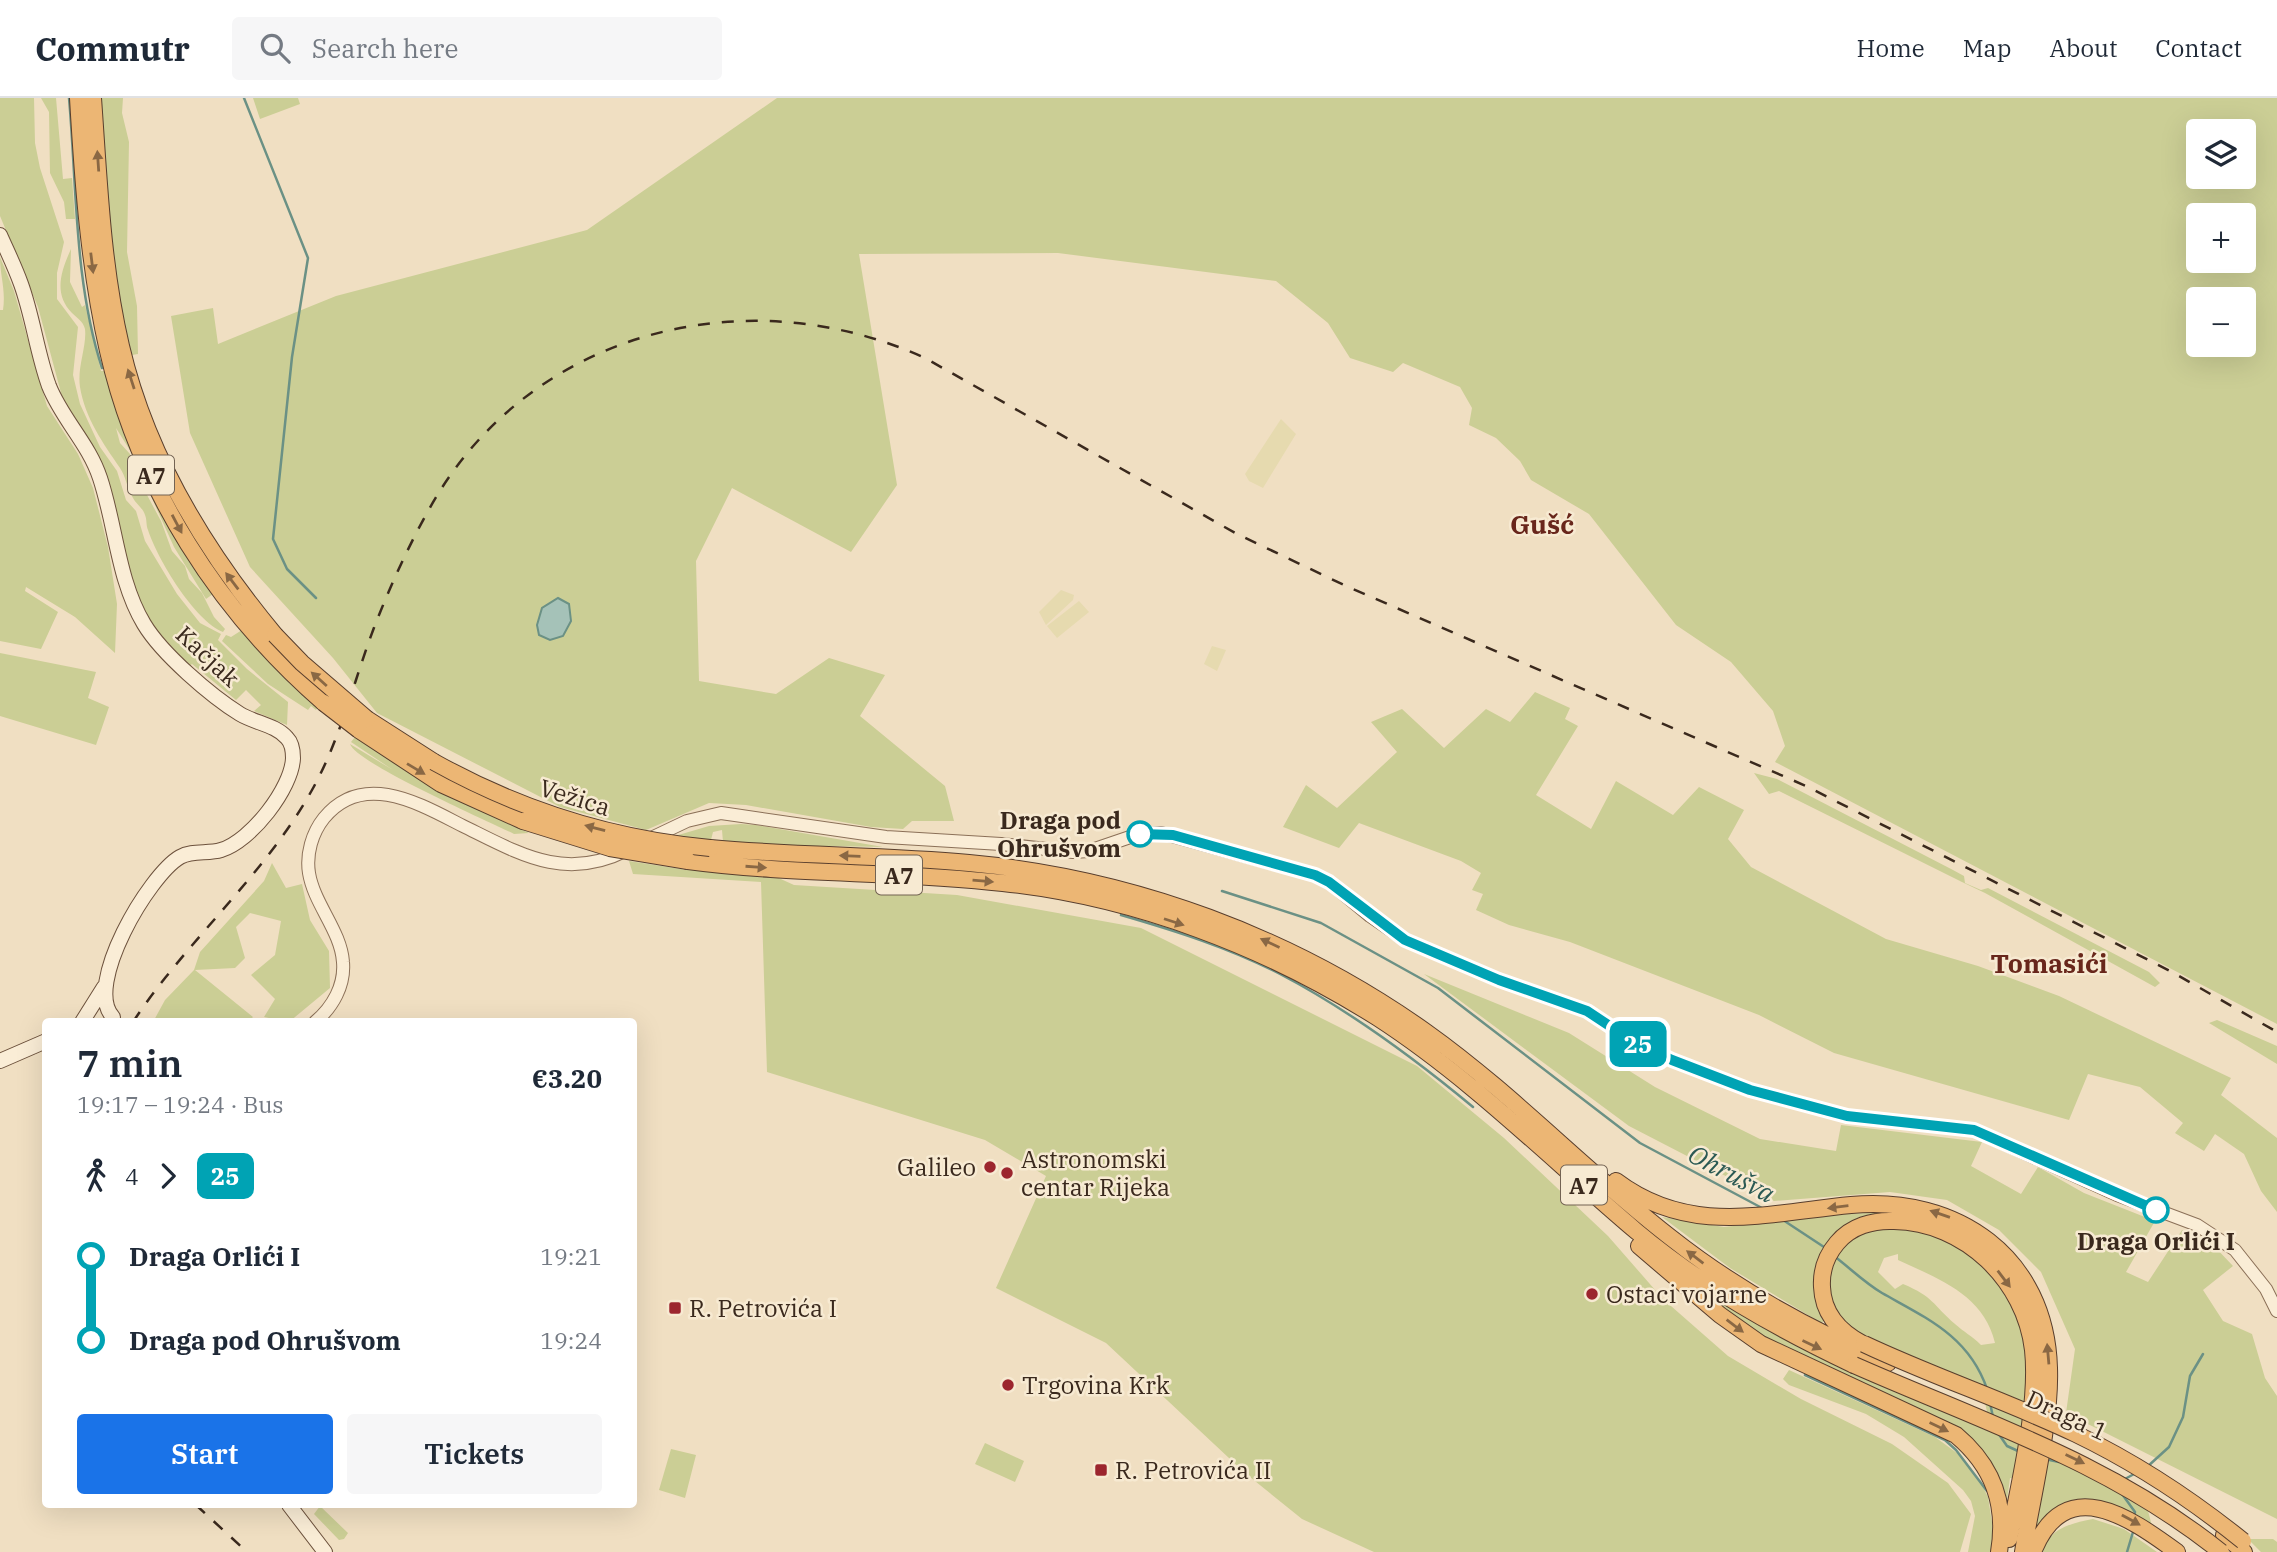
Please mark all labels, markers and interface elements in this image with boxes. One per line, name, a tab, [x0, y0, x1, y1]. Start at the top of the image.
search box	[232, 17, 722, 80]
text: Commutr	[35, 27, 190, 70]
icon: search	[256, 29, 294, 67]
text: Search here	[312, 31, 458, 65]
text: Home	[1857, 32, 1925, 64]
text: Map	[1963, 32, 2011, 64]
text: About	[2049, 32, 2117, 64]
text: Contact	[2155, 32, 2242, 64]
map controls	[2186, 119, 2256, 357]
button: layers	[2186, 119, 2256, 189]
one-way arrow	[92, 149, 103, 171]
button: +	[2186, 203, 2256, 273]
one-way arrow	[87, 252, 98, 274]
button: −	[2186, 287, 2256, 357]
one-way arrow	[125, 368, 135, 389]
road number: A7	[128, 456, 174, 494]
district label: Gušć	[1510, 507, 1574, 541]
one-way arrow	[170, 515, 182, 535]
one-way arrow	[225, 573, 240, 591]
street label: Kačjak	[169, 618, 247, 694]
one-way arrow	[311, 671, 328, 687]
one-way arrow	[406, 762, 425, 775]
street label: Vežica	[536, 771, 614, 823]
place label: Draga pod Ohrušvom	[997, 804, 1121, 864]
marker: Draga pod Ohrušvom	[1127, 821, 1153, 847]
one-way arrow	[584, 822, 606, 833]
one-way arrow	[839, 850, 861, 861]
road number: A7	[876, 856, 922, 894]
one-way arrow	[745, 862, 767, 873]
one-way arrow	[972, 876, 994, 887]
one-way arrow	[1164, 917, 1185, 928]
one-way arrow	[1259, 937, 1280, 948]
district label: Tomasići	[1990, 946, 2108, 980]
line badge: 25	[1606, 1021, 1670, 1067]
text: 25	[1624, 1028, 1652, 1060]
text: 7 min	[77, 1038, 183, 1087]
text: €3.20	[532, 1061, 602, 1095]
text: 19:17 – 19:24 · Bus	[77, 1089, 284, 1119]
water label: Ohrušva	[1683, 1136, 1781, 1210]
place label: Astronomski centar Rijeka	[1021, 1143, 1170, 1203]
place label: Galileo	[897, 1151, 976, 1183]
icon: walk	[77, 1157, 115, 1195]
icon: forward	[149, 1157, 187, 1195]
marker: Galileo	[982, 1159, 998, 1175]
text: 25	[211, 1160, 240, 1192]
text: 4	[125, 1161, 139, 1191]
marker: Astronomski centar Rijeka	[999, 1165, 1015, 1181]
road number: A7	[1561, 1166, 1607, 1204]
marker: Draga Orlići I	[2143, 1197, 2169, 1223]
one-way arrow	[1827, 1201, 1849, 1212]
one-way arrow	[1929, 1208, 1950, 1219]
place label: Draga Orlići I	[2077, 1225, 2235, 1257]
text: Draga Orlići I	[129, 1239, 300, 1273]
text: 19:21	[540, 1241, 602, 1271]
one-way arrow	[1687, 1249, 1705, 1264]
one-way arrow	[1997, 1270, 2011, 1289]
place label: Ostaci vojarne	[1606, 1278, 1767, 1310]
marker: Ostaci vojarne	[1584, 1286, 1600, 1302]
place label: R. Petrovića I	[689, 1292, 837, 1324]
marker: R. Petrovića I	[667, 1300, 683, 1316]
one-way arrow	[1726, 1319, 1744, 1333]
text: Draga pod Ohrušvom	[129, 1323, 401, 1357]
text: 19:24	[540, 1325, 602, 1355]
one-way arrow	[1802, 1339, 1822, 1351]
one-way arrow	[2042, 1342, 2053, 1364]
place label: Trgovina Krk	[1022, 1369, 1170, 1401]
marker: Trgovina Krk	[1000, 1377, 1016, 1393]
street label: Draga 1	[2021, 1382, 2113, 1448]
button: Start	[77, 1414, 333, 1494]
button: Tickets	[347, 1414, 602, 1494]
one-way arrow	[1929, 1421, 1949, 1432]
one-way arrow	[2065, 1453, 2085, 1464]
place label: R. Petrovića II	[1115, 1454, 1271, 1486]
marker: R. Petrovića II	[1093, 1462, 1109, 1478]
one-way arrow	[2121, 1514, 2141, 1526]

